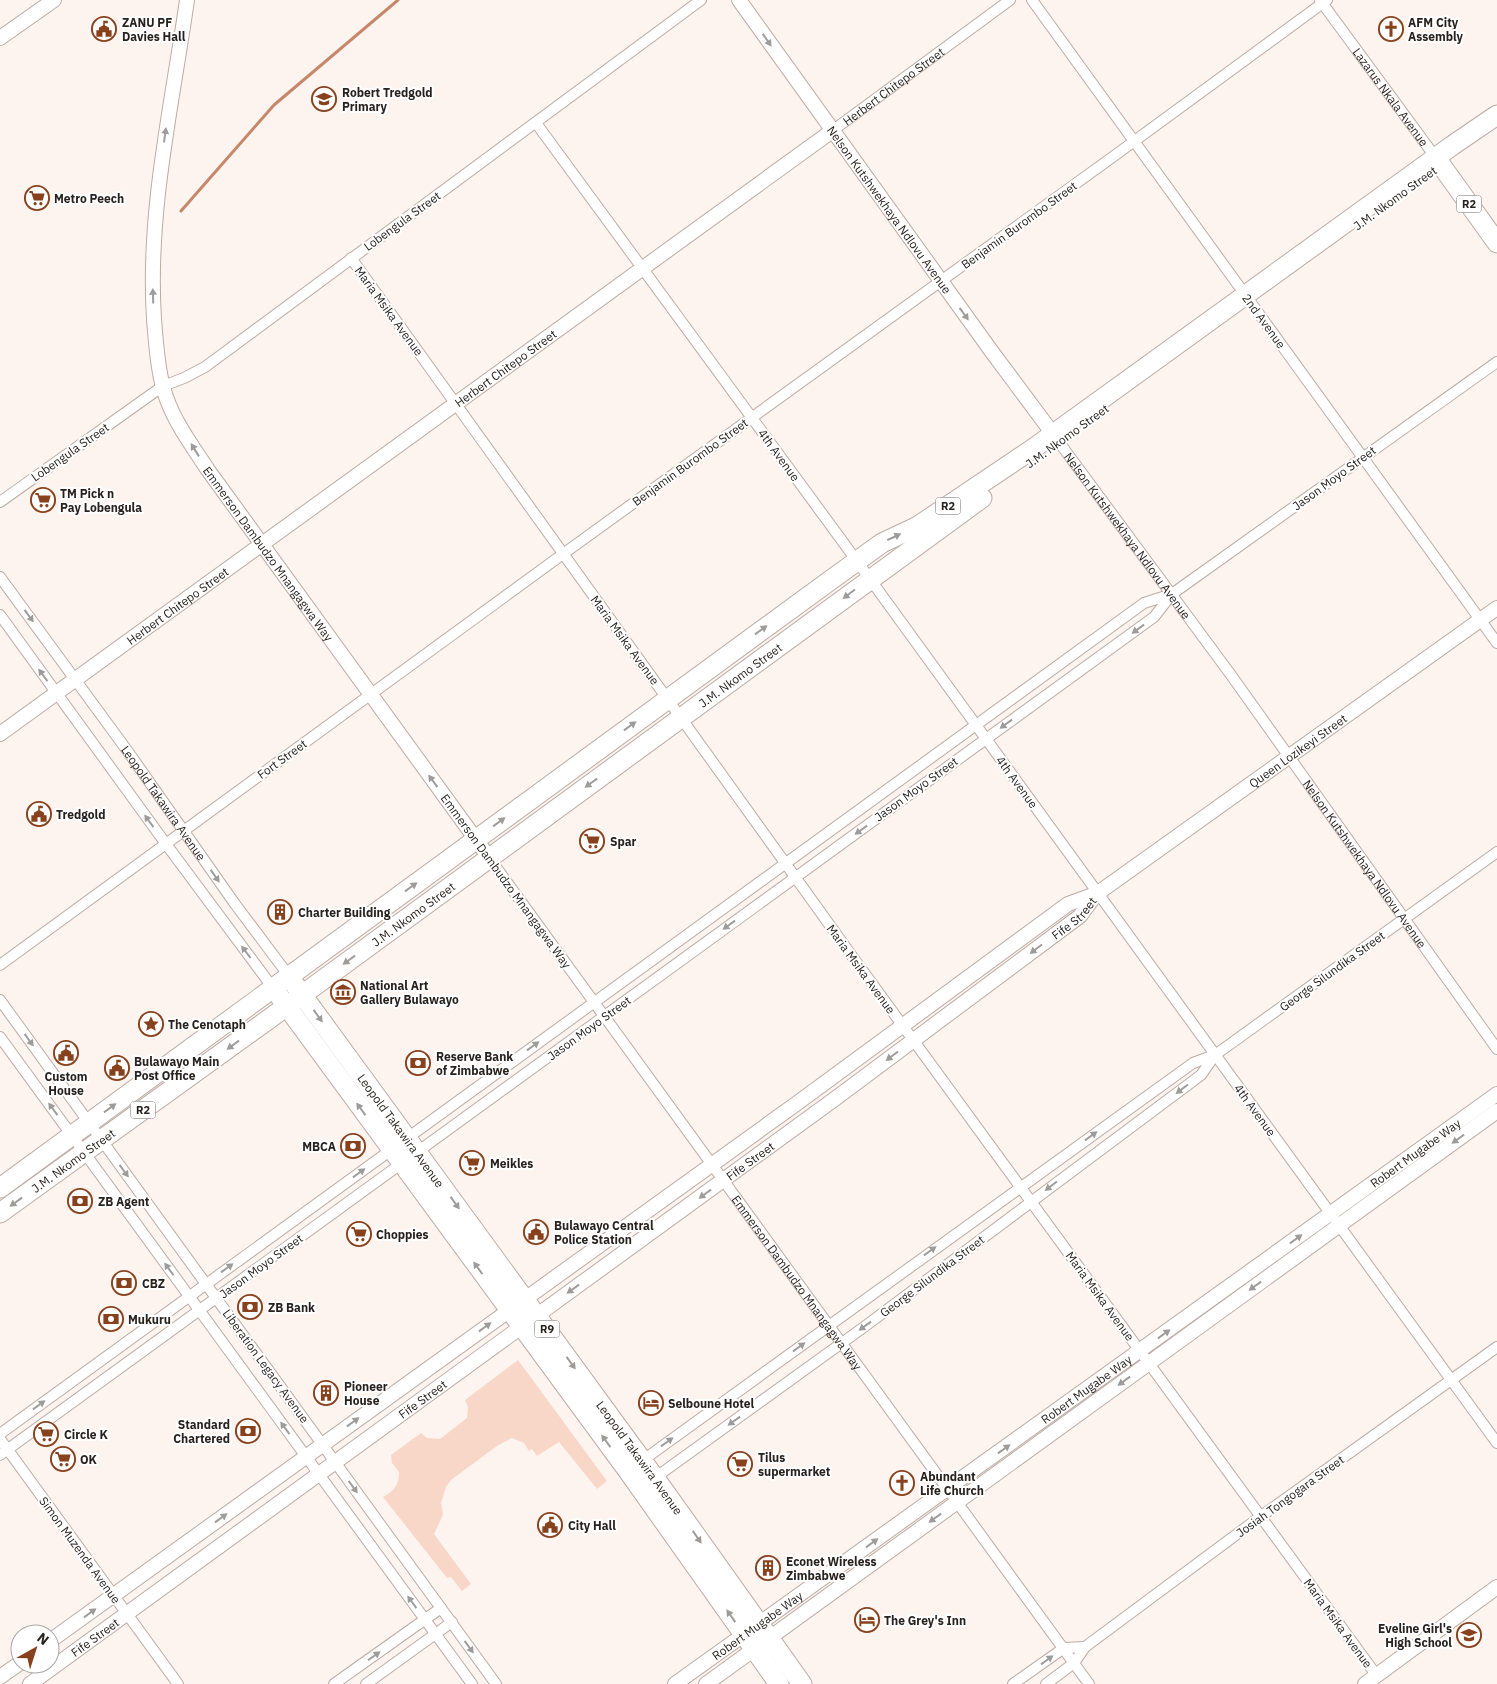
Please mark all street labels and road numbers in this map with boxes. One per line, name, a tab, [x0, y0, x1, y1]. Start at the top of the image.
street label: Herbert Chitepo Street	[840, 44, 947, 128]
street label: Lazarus Nkala Avenue	[1350, 45, 1432, 149]
street label: Nelson Kutshwekhaya Ndlovu Avenue	[824, 123, 955, 297]
street label: J.M. Nkomo Street	[1350, 163, 1440, 233]
street label: Benjamin Burombo Street	[958, 178, 1080, 272]
street label: Lobengula Street	[361, 188, 443, 254]
road number: R2	[1456, 195, 1482, 212]
street label: Maria Msika Avenue	[351, 263, 427, 359]
street label: 2nd Avenue	[1239, 291, 1289, 352]
street label: Herbert Chitepo Street	[451, 326, 559, 410]
street label: J.M. Nkomo Street	[1022, 401, 1112, 471]
street label: Benjamin Burombo Street	[629, 415, 751, 509]
street label: Lobengula Street	[28, 420, 112, 484]
street label: 4th Avenue	[755, 426, 803, 484]
street label: Jason Moyo Street	[1289, 443, 1379, 513]
street label: Nelson Kutshwekhaya Ndlovu Avenue	[1061, 449, 1194, 622]
street label: Emmerson Dambudzo Mnangagwa Way	[200, 463, 337, 644]
road number: R2	[936, 498, 960, 514]
street label: Herbert Chitepo Street	[123, 564, 231, 647]
street label: Maria Msika Avenue	[587, 592, 663, 688]
street label: J.M. Nkomo Street	[695, 639, 785, 710]
street label: Queen Lozikeyi Street	[1246, 710, 1349, 791]
street label: Fort Street	[254, 736, 310, 782]
street label: Leopold Takawira Avenue	[118, 742, 210, 863]
street label: 4th Avenue	[993, 753, 1041, 811]
street label: Jason Moyo Street	[871, 754, 961, 824]
street label: Nelson Kutshwekhaya Ndlovu Avenue	[1300, 776, 1430, 951]
street label: Emmerson Dambudzo Mnangagwa Way	[438, 791, 574, 971]
street label: J.M. Nkomo Street	[369, 878, 458, 949]
street label: Fife Street	[1048, 894, 1099, 942]
street label: Maria Msika Avenue	[823, 921, 899, 1017]
street label: George Silundika Street	[1276, 928, 1388, 1014]
street label: Jason Moyo Street	[544, 993, 634, 1063]
street label: Leopold Takawira Avenue	[355, 1071, 448, 1190]
street label: 4th Avenue	[1231, 1081, 1279, 1139]
road number: R2	[130, 1102, 156, 1118]
street label: Robert Mugabe Way	[1367, 1115, 1463, 1190]
street label: J.M. Nkomo Street	[28, 1125, 118, 1196]
street label: Fife Street	[723, 1138, 777, 1183]
street label: Emmerson Dambudzo Mnangagwa Way	[729, 1192, 866, 1372]
street label: Jason Moyo Street	[216, 1231, 306, 1301]
street label: George Silundika Street	[877, 1232, 987, 1320]
street label: Maria Msika Avenue	[1062, 1248, 1138, 1344]
street label: Liberation Legacy Avenue	[220, 1306, 313, 1426]
road number: R9	[534, 1320, 560, 1338]
street label: Robert Mugabe Way	[1038, 1351, 1134, 1427]
street label: Fife Street	[395, 1376, 449, 1421]
street label: Leopold Takawira Avenue	[594, 1398, 686, 1518]
street label: Josiah Tongogara Street	[1233, 1452, 1347, 1540]
street label: Simon Muzenda Avenue	[36, 1494, 124, 1607]
street label: Maria Msika Avenue	[1300, 1575, 1376, 1671]
street label: Robert Mugabe Way	[709, 1588, 805, 1663]
street label: Fife Street	[68, 1614, 122, 1659]

